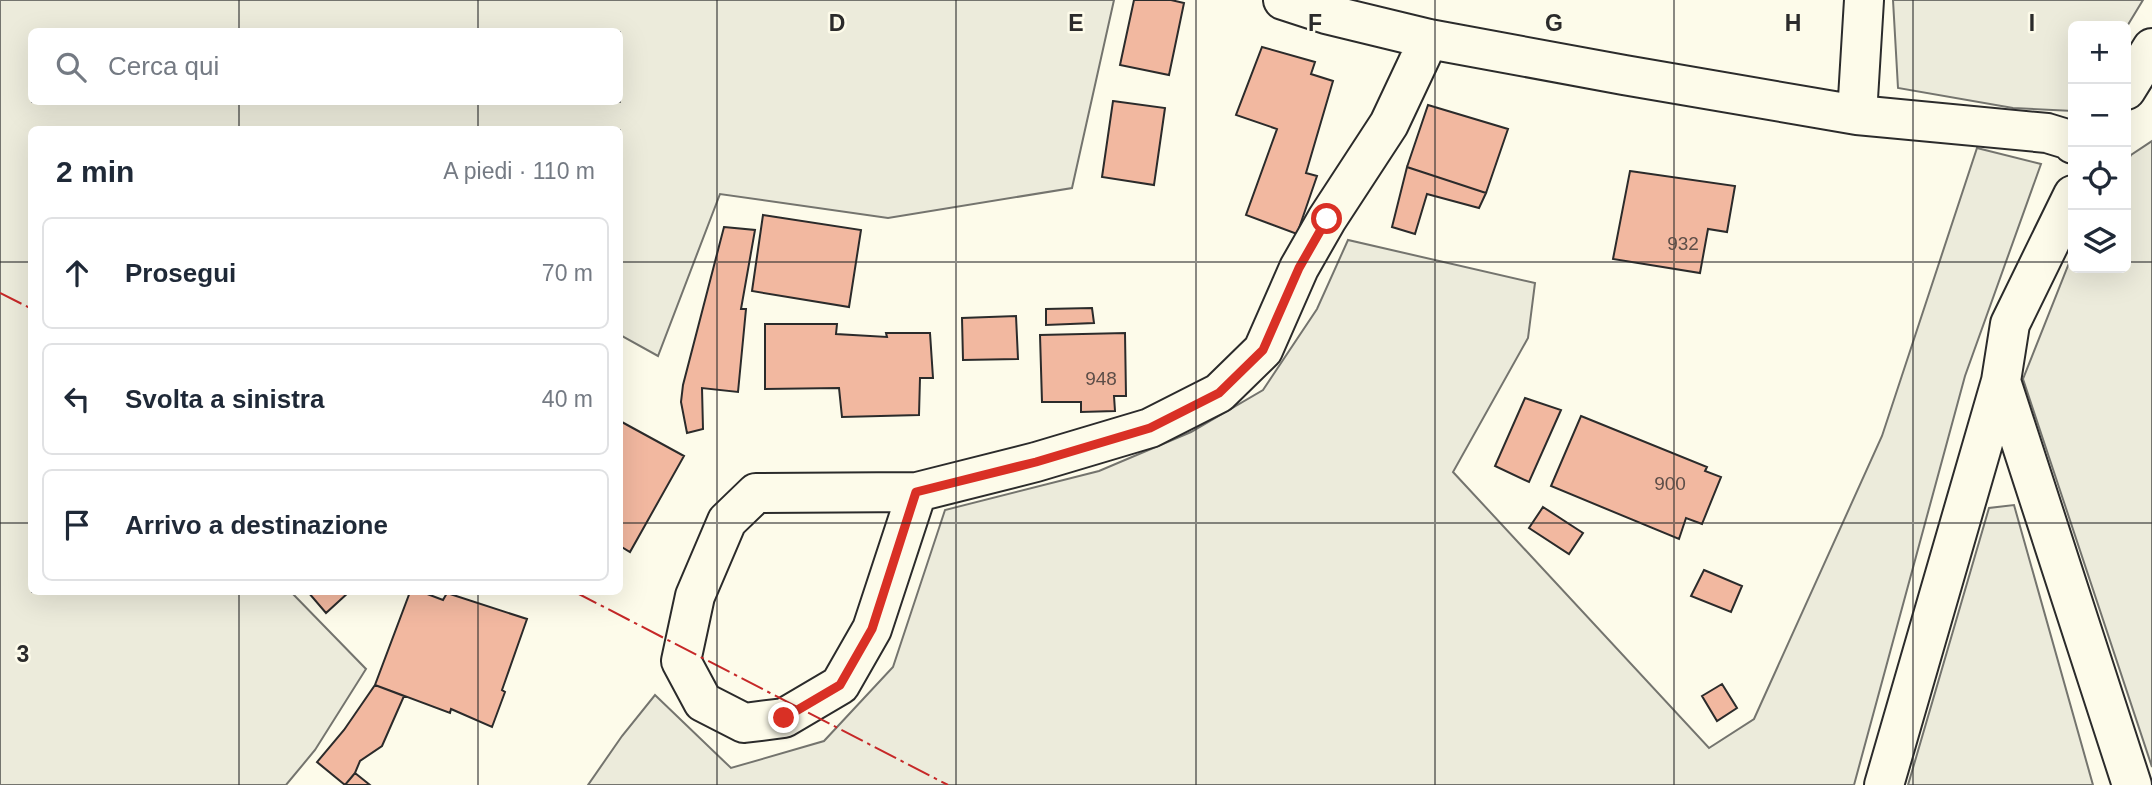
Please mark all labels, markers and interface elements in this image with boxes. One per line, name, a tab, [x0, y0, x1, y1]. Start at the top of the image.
text: D	[829, 10, 845, 36]
text: E	[1068, 10, 1084, 36]
text: F	[1308, 10, 1322, 36]
text: G	[1545, 10, 1563, 36]
text: H	[1785, 10, 1801, 36]
text: I	[2029, 10, 2035, 36]
map controls	[2068, 21, 2131, 273]
button: +	[2068, 21, 2131, 84]
search box	[28, 28, 623, 105]
icon: search	[52, 48, 90, 86]
text: Cerca qui	[108, 51, 219, 81]
button: −	[2068, 84, 2131, 147]
button: locate	[2068, 147, 2131, 210]
text: 2 min	[56, 155, 134, 188]
text: A piedi · 110 m	[443, 158, 595, 184]
route start	[1311, 203, 1342, 234]
button: layers	[2068, 210, 2131, 273]
house number: 932	[1667, 233, 1699, 254]
icon: ahead	[58, 254, 96, 292]
text: Prosegui	[125, 258, 236, 288]
text: 70 m	[542, 260, 593, 286]
house number: 948	[1085, 368, 1117, 389]
icon: left	[58, 380, 96, 418]
text: Svolta a sinistra	[125, 384, 324, 414]
text: 40 m	[542, 386, 593, 412]
house number: 900	[1654, 473, 1686, 494]
icon: arrive	[58, 506, 96, 544]
text: Arrivo a destinazione	[125, 510, 388, 540]
text: 3	[17, 641, 29, 667]
route end	[768, 702, 799, 733]

